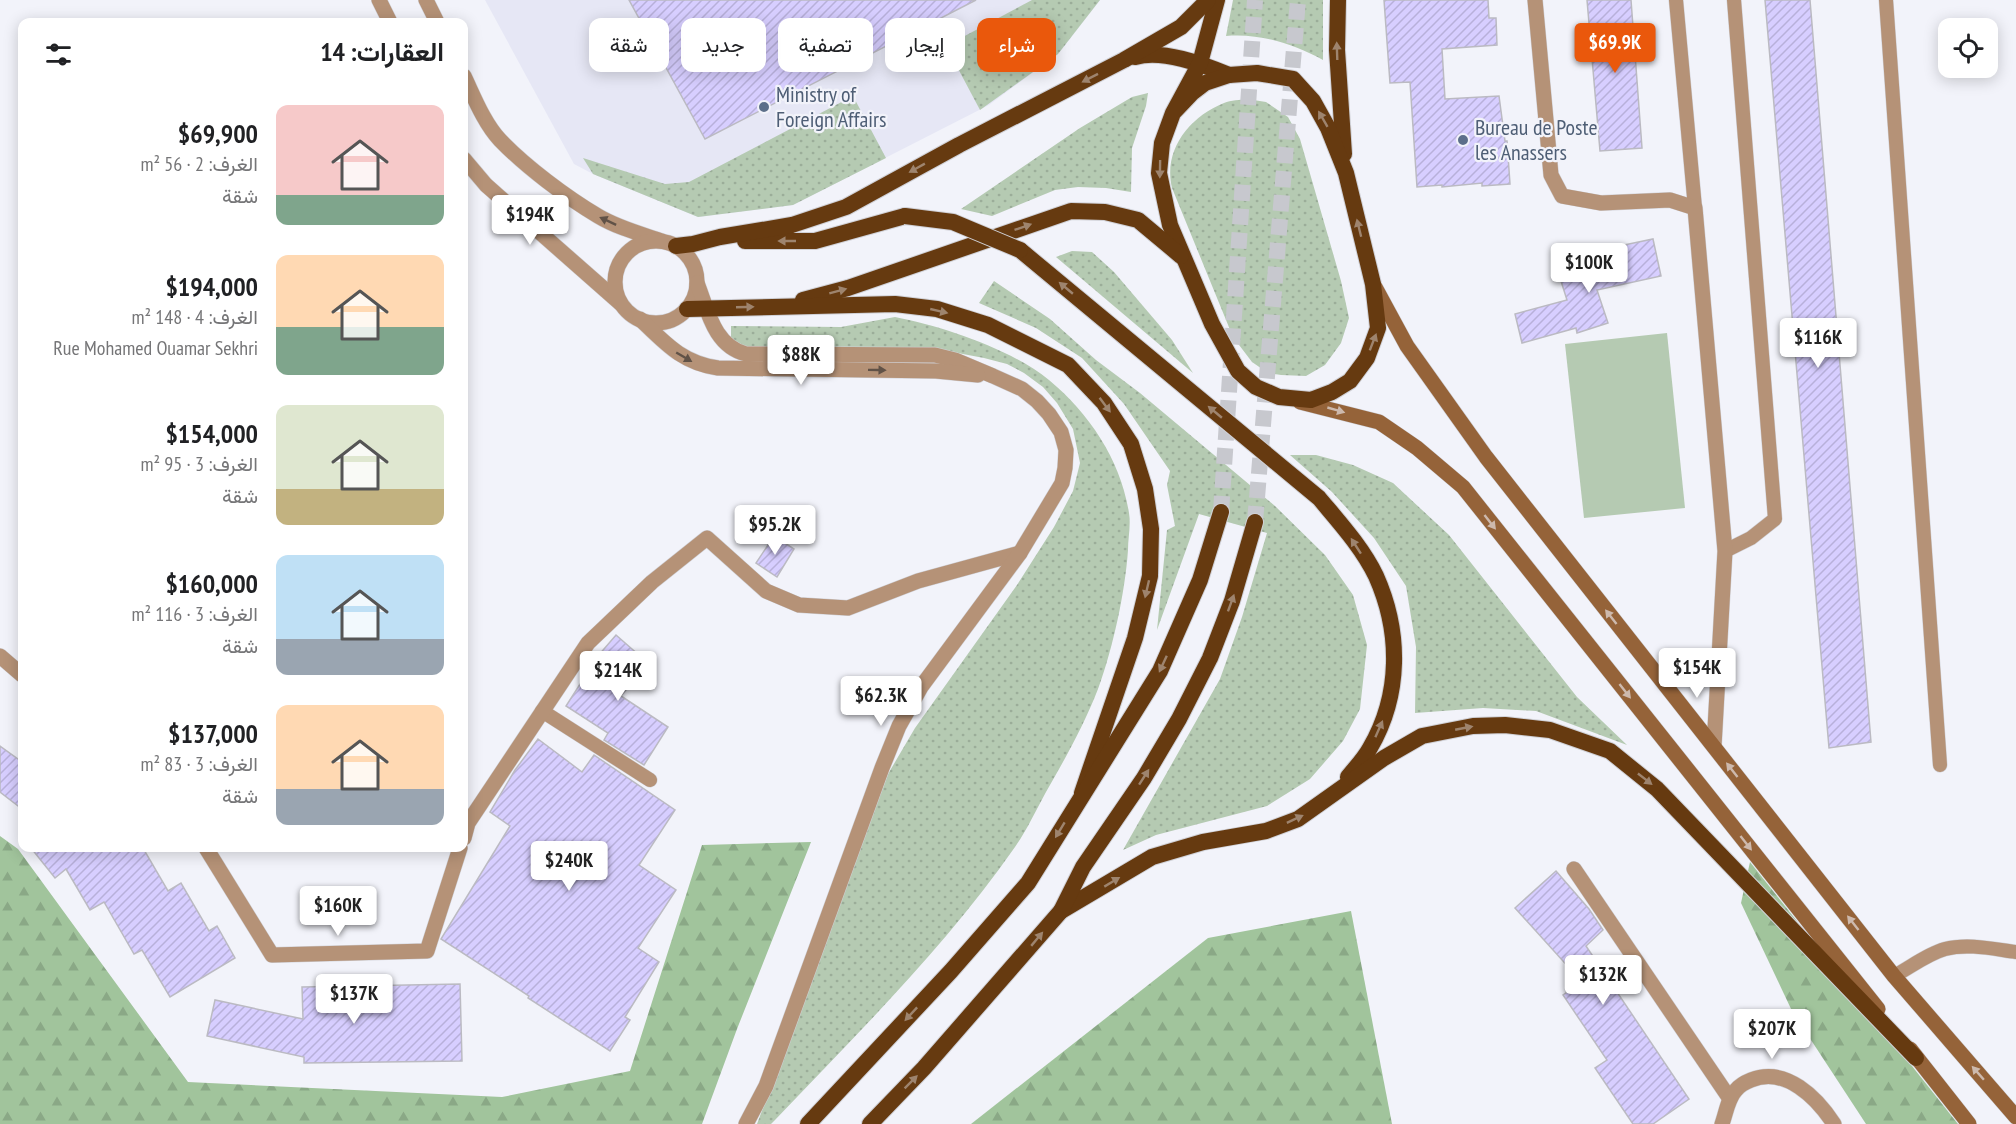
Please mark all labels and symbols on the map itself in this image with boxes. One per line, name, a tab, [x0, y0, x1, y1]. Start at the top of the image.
pin: $69.9K	[1566, 23, 1664, 74]
one-way arrow	[1333, 42, 1342, 61]
one-way arrow	[1081, 73, 1098, 82]
place label: Ministry of Foreign Affairs	[776, 80, 886, 133]
marker: Ministry of Foreign Affairs	[757, 100, 771, 114]
one-way arrow	[1318, 110, 1328, 127]
place label: Bureau de Poste les Anassers	[1475, 113, 1598, 166]
marker: Bureau de Poste les Anassers	[1456, 133, 1470, 147]
one-way arrow	[1155, 160, 1165, 179]
one-way arrow	[908, 163, 925, 173]
pin: $194K	[488, 195, 572, 246]
one-way arrow	[599, 216, 616, 225]
one-way arrow	[1354, 219, 1364, 237]
one-way arrow	[1014, 222, 1032, 231]
one-way arrow	[778, 236, 797, 246]
pin: $100K	[1547, 243, 1631, 294]
one-way arrow	[1058, 282, 1073, 294]
one-way arrow	[829, 286, 847, 295]
one-way arrow	[736, 303, 755, 312]
one-way arrow	[930, 306, 949, 316]
pin: $116K	[1776, 318, 1860, 369]
one-way arrow	[1368, 332, 1378, 350]
pin: $88K	[765, 335, 837, 386]
one-way arrow	[676, 352, 693, 362]
one-way arrow	[868, 365, 887, 375]
one-way arrow	[1098, 398, 1110, 413]
one-way arrow	[1327, 406, 1345, 416]
one-way arrow	[1208, 407, 1223, 419]
pin: $95.2K	[726, 505, 824, 556]
one-way arrow	[1484, 514, 1497, 530]
one-way arrow	[1351, 537, 1362, 554]
one-way arrow	[1141, 580, 1151, 599]
one-way arrow	[1226, 594, 1236, 612]
one-way arrow	[1605, 609, 1618, 625]
pin: $154K	[1655, 648, 1739, 699]
pin: $214K	[576, 651, 660, 702]
one-way arrow	[1158, 656, 1167, 673]
pin: $62.3K	[832, 676, 930, 727]
one-way arrow	[1618, 683, 1631, 699]
one-way arrow	[1374, 721, 1383, 738]
one-way arrow	[1455, 723, 1474, 732]
one-way arrow	[1726, 762, 1739, 778]
one-way arrow	[1139, 769, 1150, 785]
one-way arrow	[1637, 773, 1653, 786]
one-way arrow	[1286, 815, 1303, 824]
one-way arrow	[1055, 822, 1065, 839]
one-way arrow	[1740, 836, 1752, 851]
pin: $240K	[527, 841, 611, 892]
one-way arrow	[1104, 876, 1120, 887]
pin: $160K	[296, 886, 380, 937]
one-way arrow	[1846, 915, 1859, 931]
one-way arrow	[1031, 931, 1044, 947]
pin: $132K	[1561, 955, 1645, 1006]
pin: $137K	[312, 974, 396, 1025]
one-way arrow	[904, 1006, 918, 1021]
pin: $207K	[1730, 1009, 1814, 1060]
one-way arrow	[1972, 1066, 1985, 1081]
one-way arrow	[903, 1076, 917, 1090]

